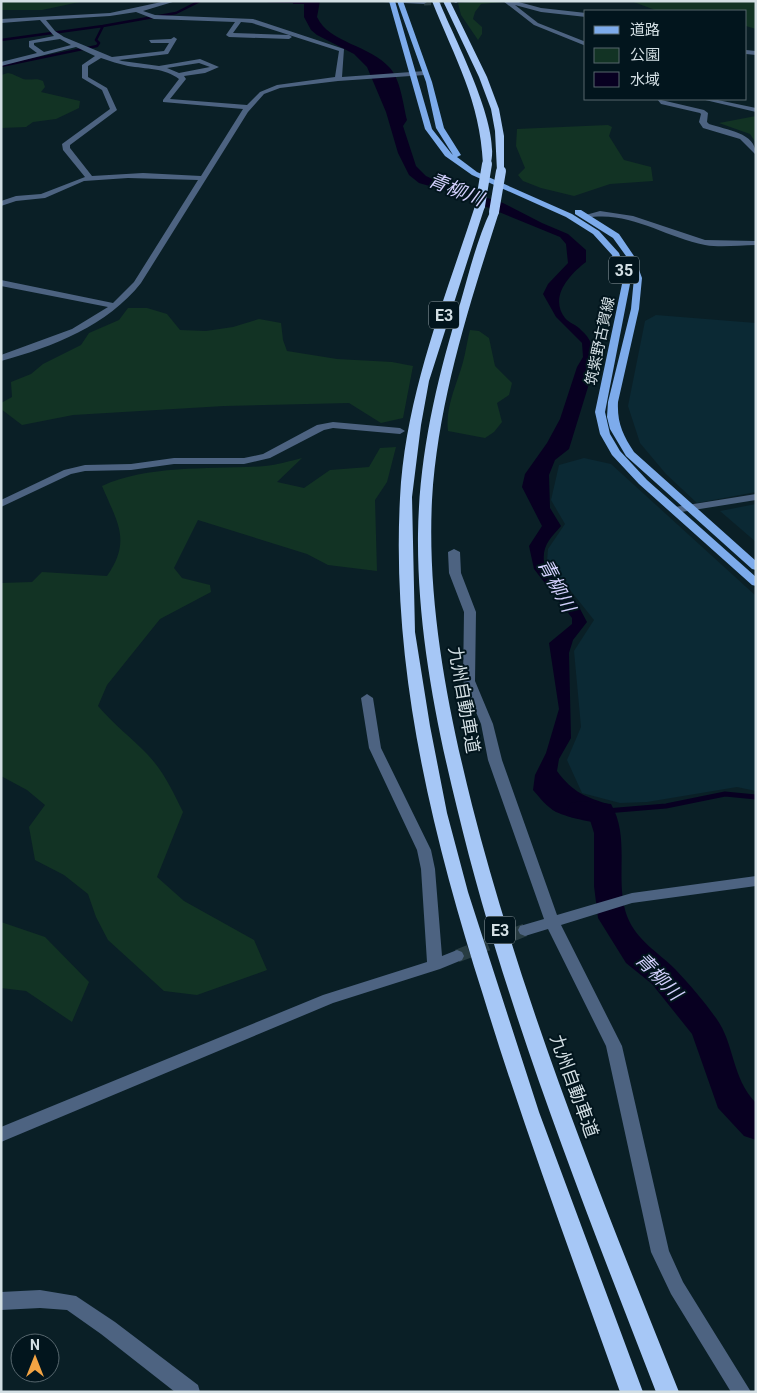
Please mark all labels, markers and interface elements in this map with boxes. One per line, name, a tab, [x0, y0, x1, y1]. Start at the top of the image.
legend	[584, 10, 747, 100]
text: 道路	[630, 21, 660, 39]
text: 公園	[630, 46, 660, 64]
text: 水域	[630, 71, 660, 89]
water label: 青柳川	[425, 168, 488, 212]
road number: 35	[609, 256, 639, 284]
street label: 筑紫野古賀線	[582, 295, 618, 387]
road number: E3	[429, 302, 459, 328]
water label: 青柳川	[533, 555, 581, 618]
street label: 九州自動車道	[445, 645, 484, 755]
road number: E3	[485, 916, 515, 944]
water label: 青柳川	[631, 948, 688, 1006]
street label: 九州自動車道	[546, 1031, 603, 1140]
north arrow	[10, 1333, 60, 1383]
text: N	[30, 1337, 40, 1353]

